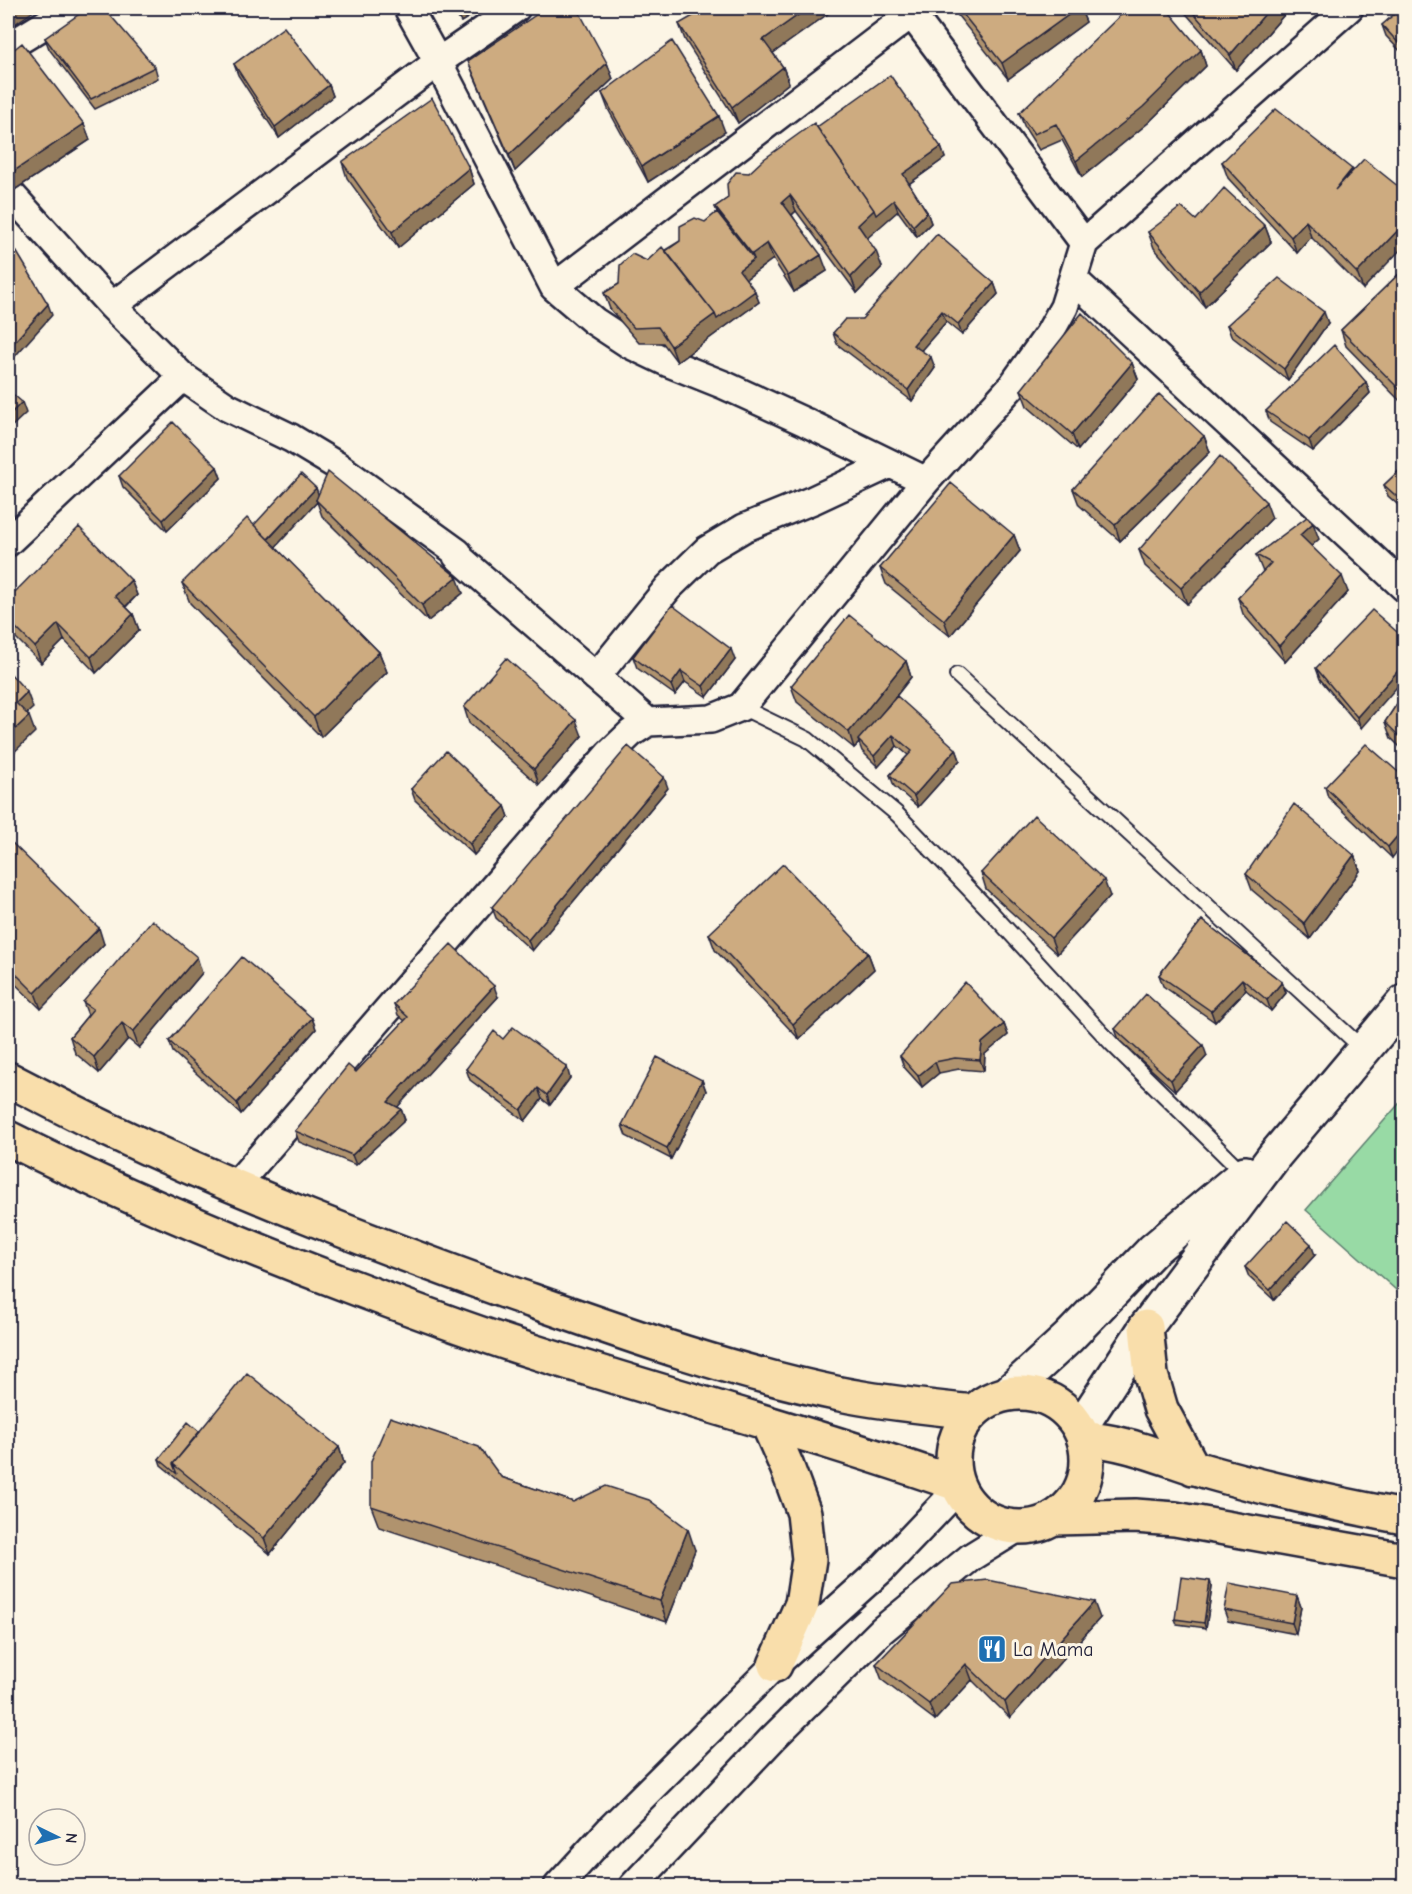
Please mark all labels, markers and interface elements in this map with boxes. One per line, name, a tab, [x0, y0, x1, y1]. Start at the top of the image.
restaurant icon: La Mama	[976, 1633, 1008, 1665]
place label: La Mama	[1013, 1638, 1094, 1661]
north arrow	[27, 1807, 87, 1867]
text: N	[62, 1832, 80, 1844]

